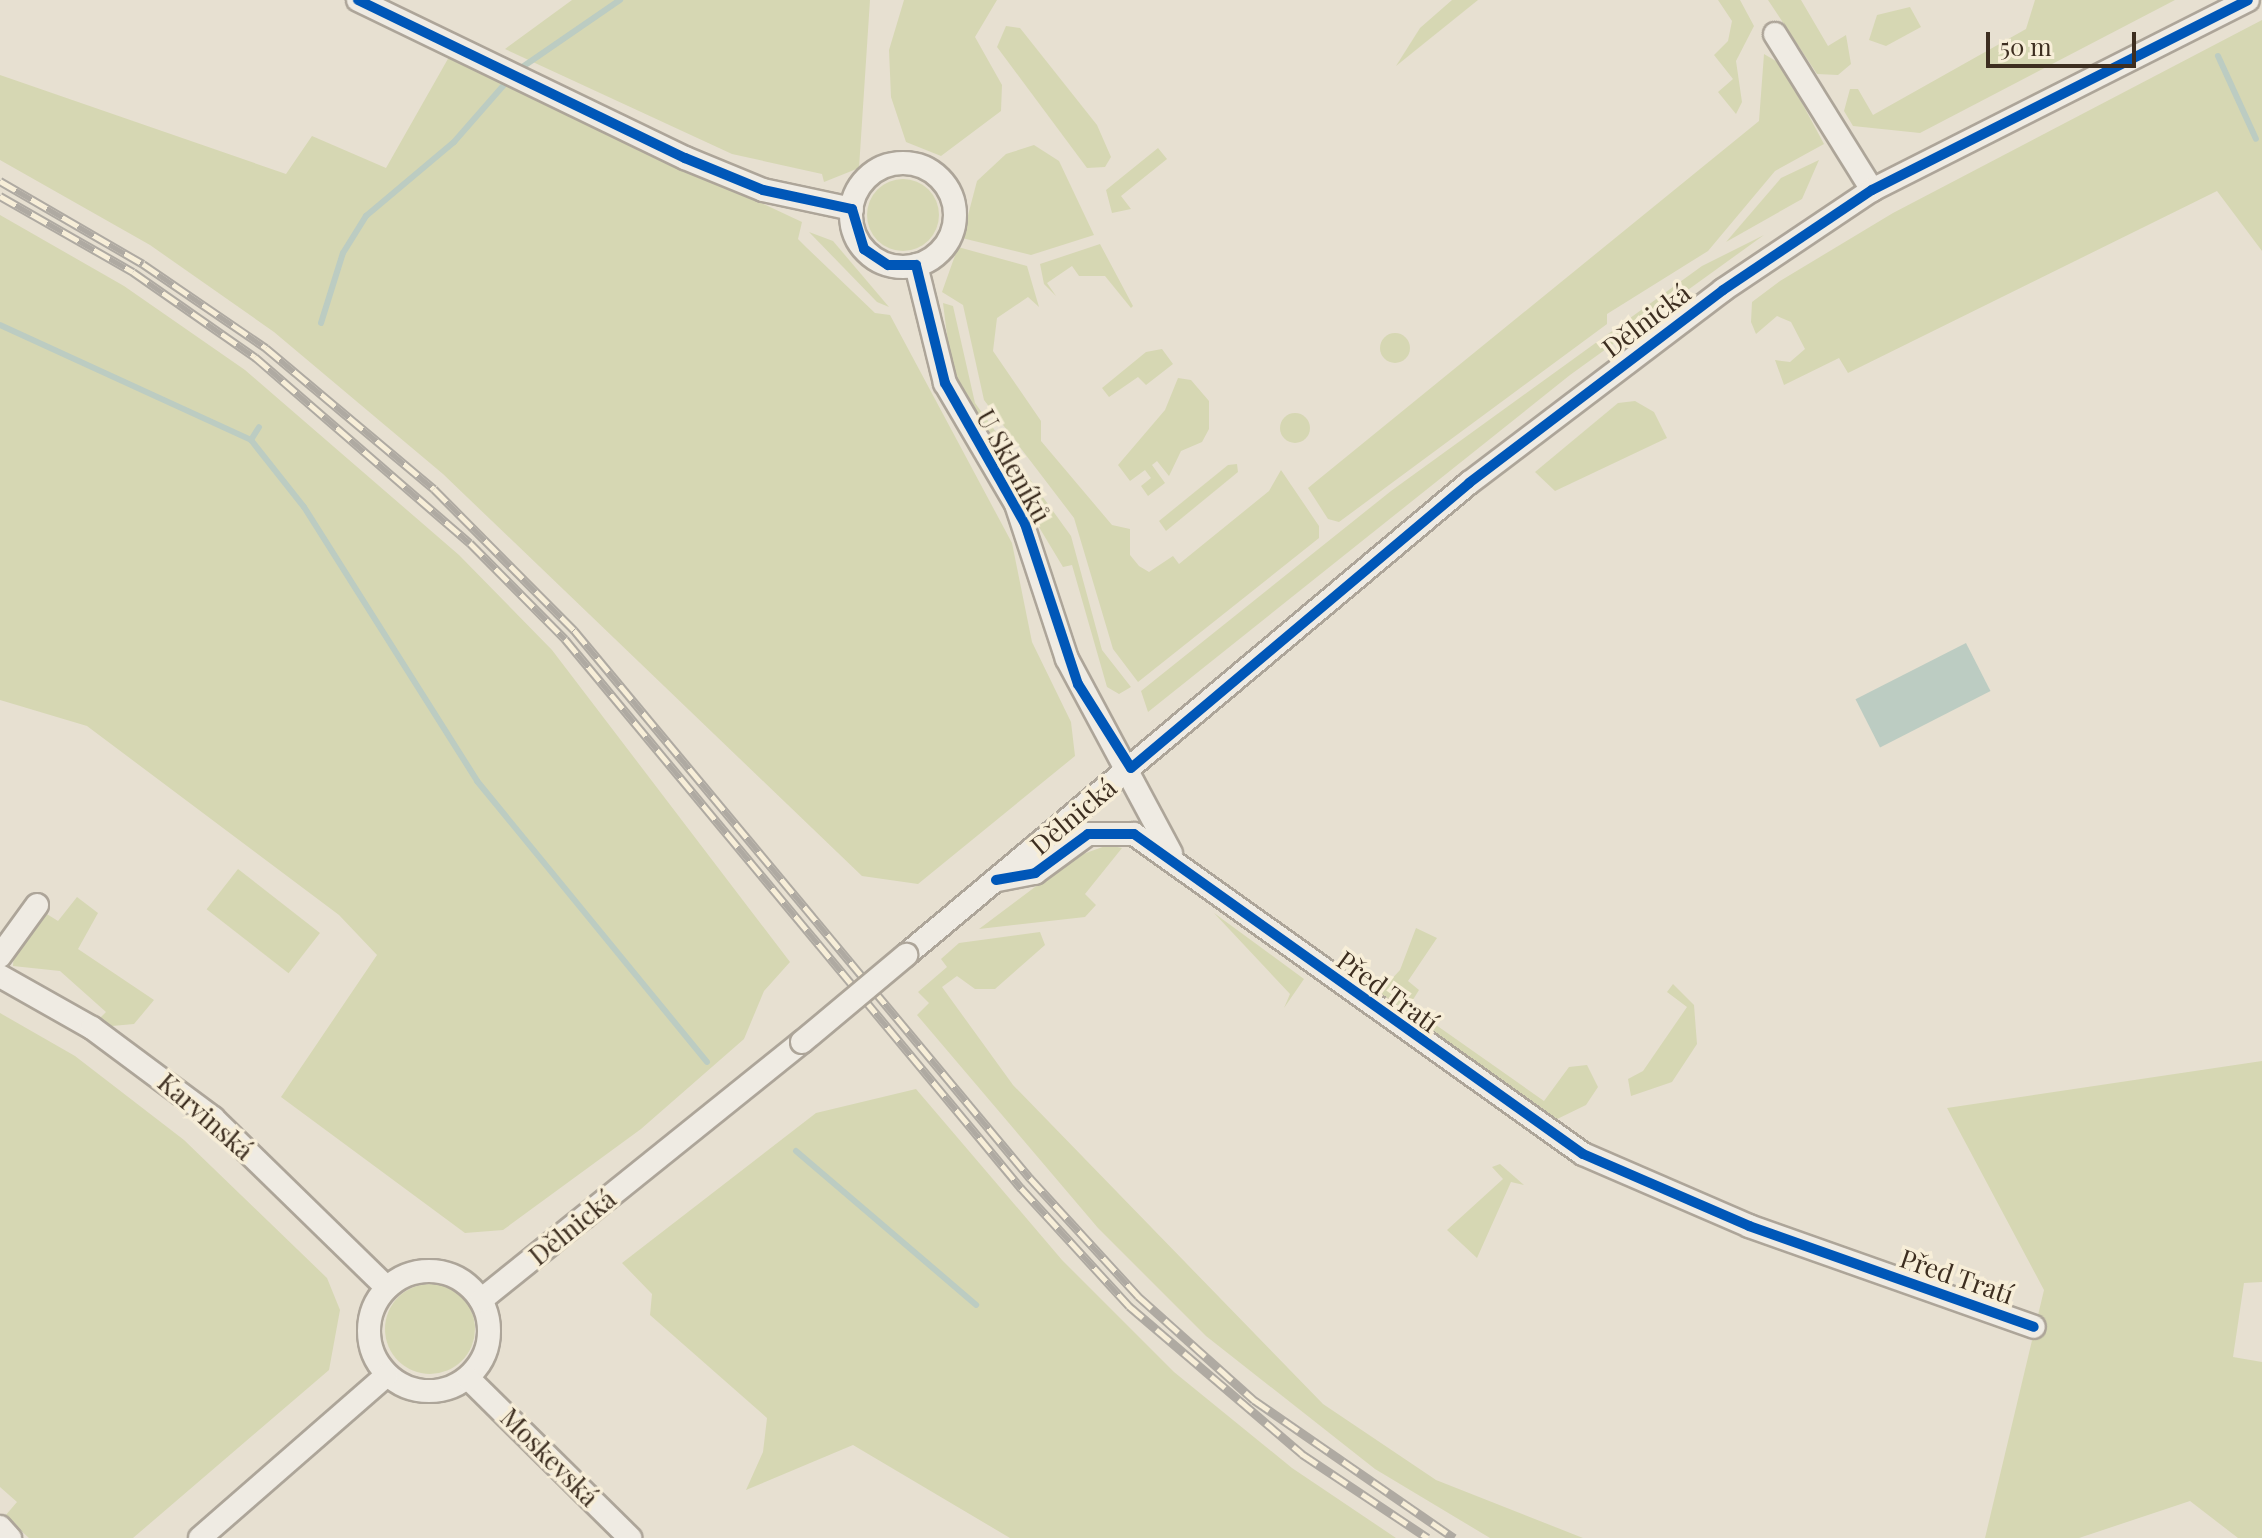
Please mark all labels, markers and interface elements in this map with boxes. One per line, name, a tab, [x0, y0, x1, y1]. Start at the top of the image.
scale bar	[1990, 16, 2140, 66]
text: 50 m	[2000, 30, 2052, 62]
street label: Dělnická	[1596, 277, 1696, 363]
street label: U Skleníků	[970, 404, 1058, 528]
street label: Dělnická	[1024, 771, 1122, 861]
street label: Před Tratí	[1331, 944, 1445, 1038]
street label: Karvinská	[152, 1066, 260, 1166]
street label: Dělnická	[522, 1183, 622, 1271]
street label: Před Tratí	[1896, 1242, 2018, 1310]
street label: Moskevská	[494, 1401, 606, 1513]

